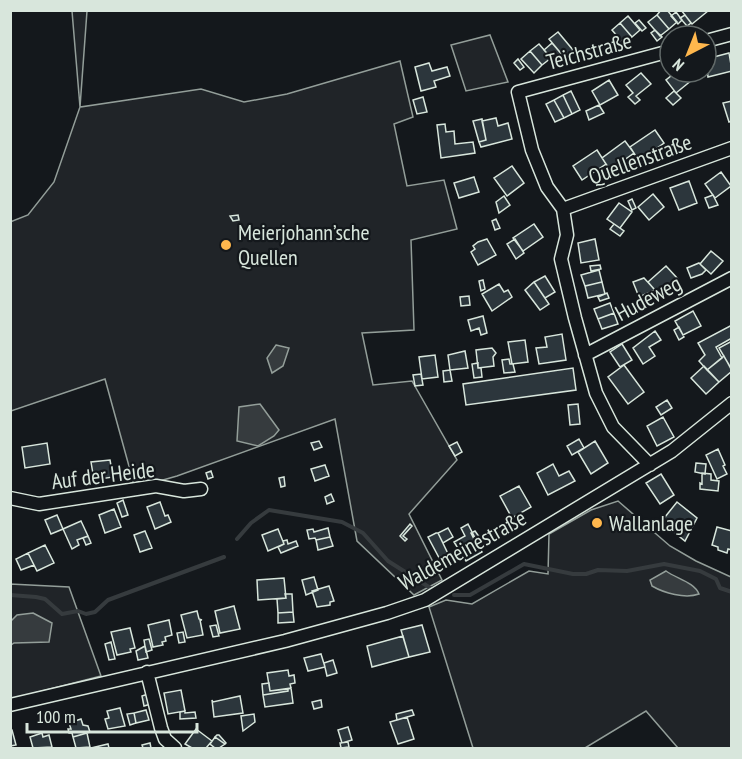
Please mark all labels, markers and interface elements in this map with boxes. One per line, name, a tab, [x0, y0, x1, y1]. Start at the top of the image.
north arrow	[658, 24, 718, 84]
street label: Teichstraße	[543, 26, 635, 76]
text: N	[668, 55, 688, 75]
street label: Quellenstraße	[585, 127, 695, 191]
place label: Meierjohann’sche Quellen	[238, 218, 369, 271]
marker: Meierjohann’sche Quellen	[219, 238, 233, 252]
street label: Hudeweg	[610, 269, 686, 327]
street label: Auf der Heide	[50, 455, 156, 495]
street label: Waldemeinestraße	[393, 503, 531, 597]
place label: Wallanlage	[609, 509, 693, 537]
marker: Wallanlage	[590, 516, 604, 530]
scale bar	[27, 696, 196, 734]
text: 100 m	[36, 705, 76, 728]

